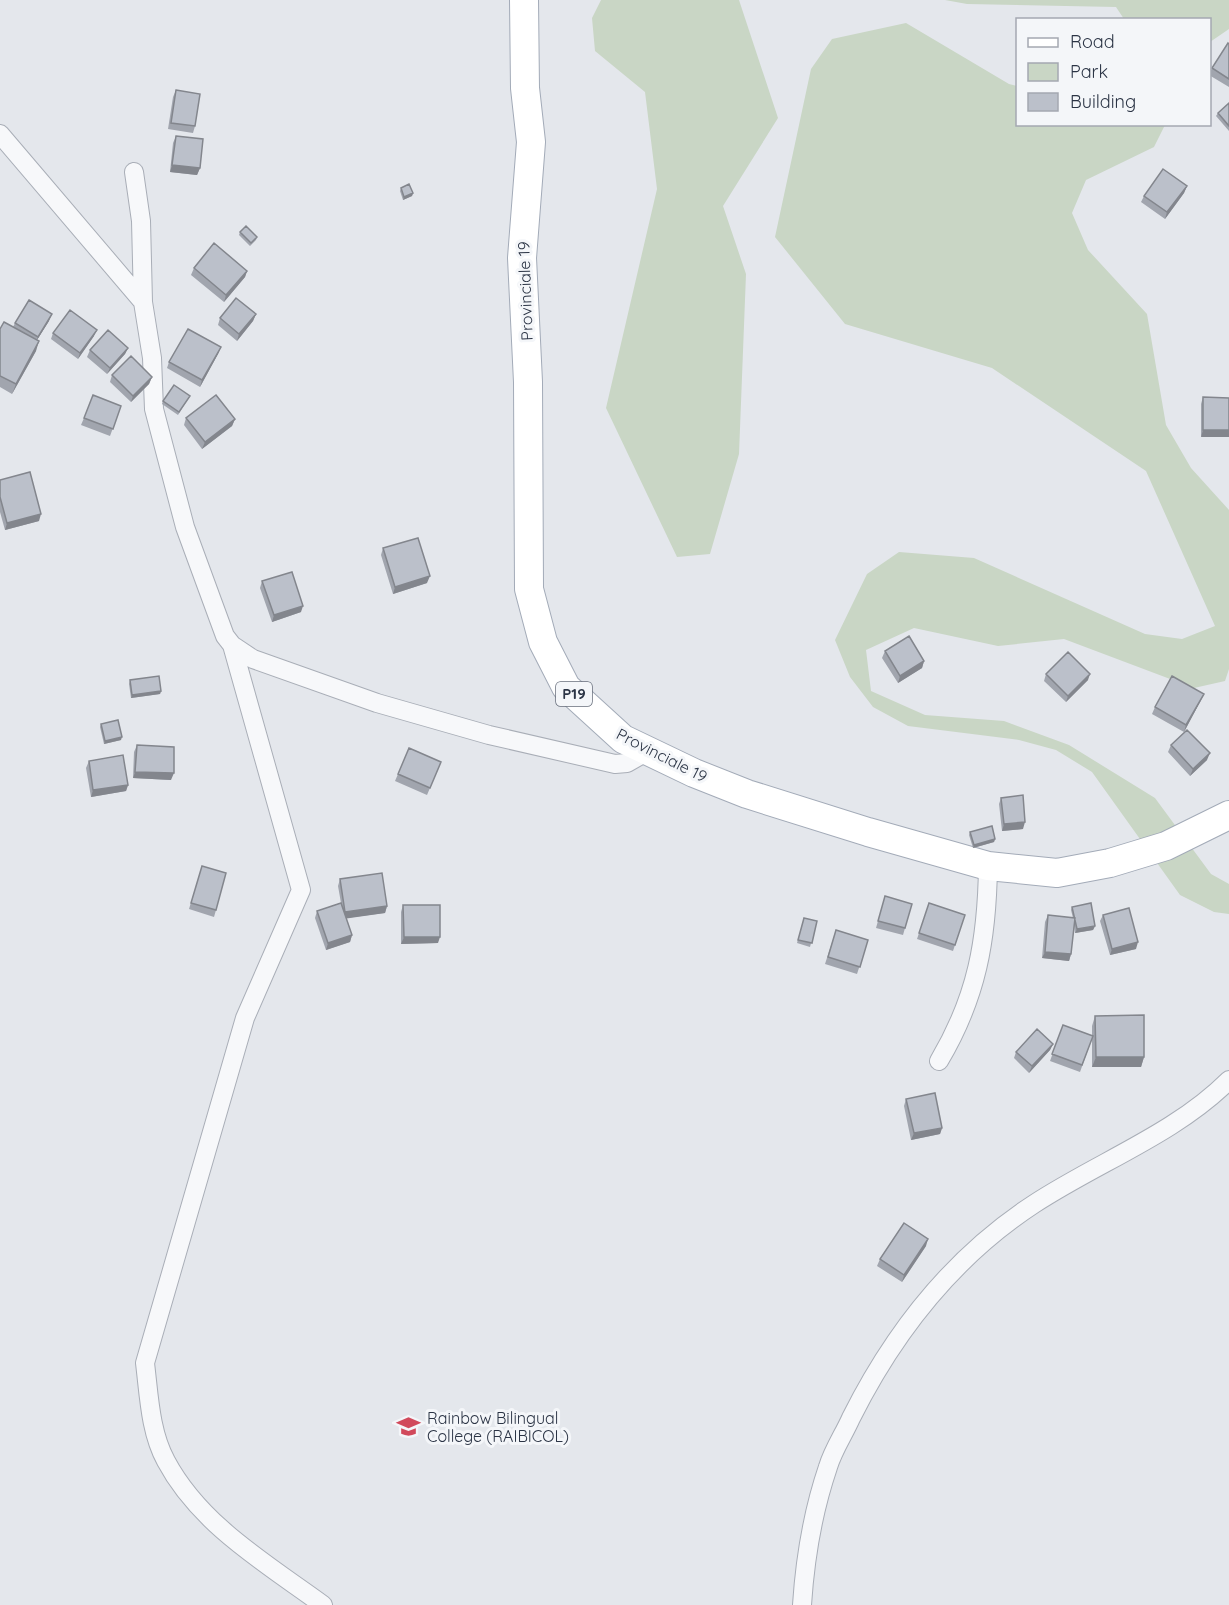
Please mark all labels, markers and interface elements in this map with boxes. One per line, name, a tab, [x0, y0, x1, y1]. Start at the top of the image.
legend	[1016, 18, 1211, 126]
text: Road	[1070, 30, 1115, 53]
text: Park	[1070, 60, 1108, 83]
text: Building	[1070, 90, 1136, 113]
street label: Provinciale 19	[513, 241, 537, 341]
road number: P19	[556, 682, 592, 706]
street label: Provinciale 19	[613, 724, 711, 786]
place label: Rainbow Bilingual College (RAIBICOL)	[427, 1408, 569, 1446]
school or university icon: Rainbow Bilingual College (RAIBICOL)	[396, 1414, 422, 1440]

